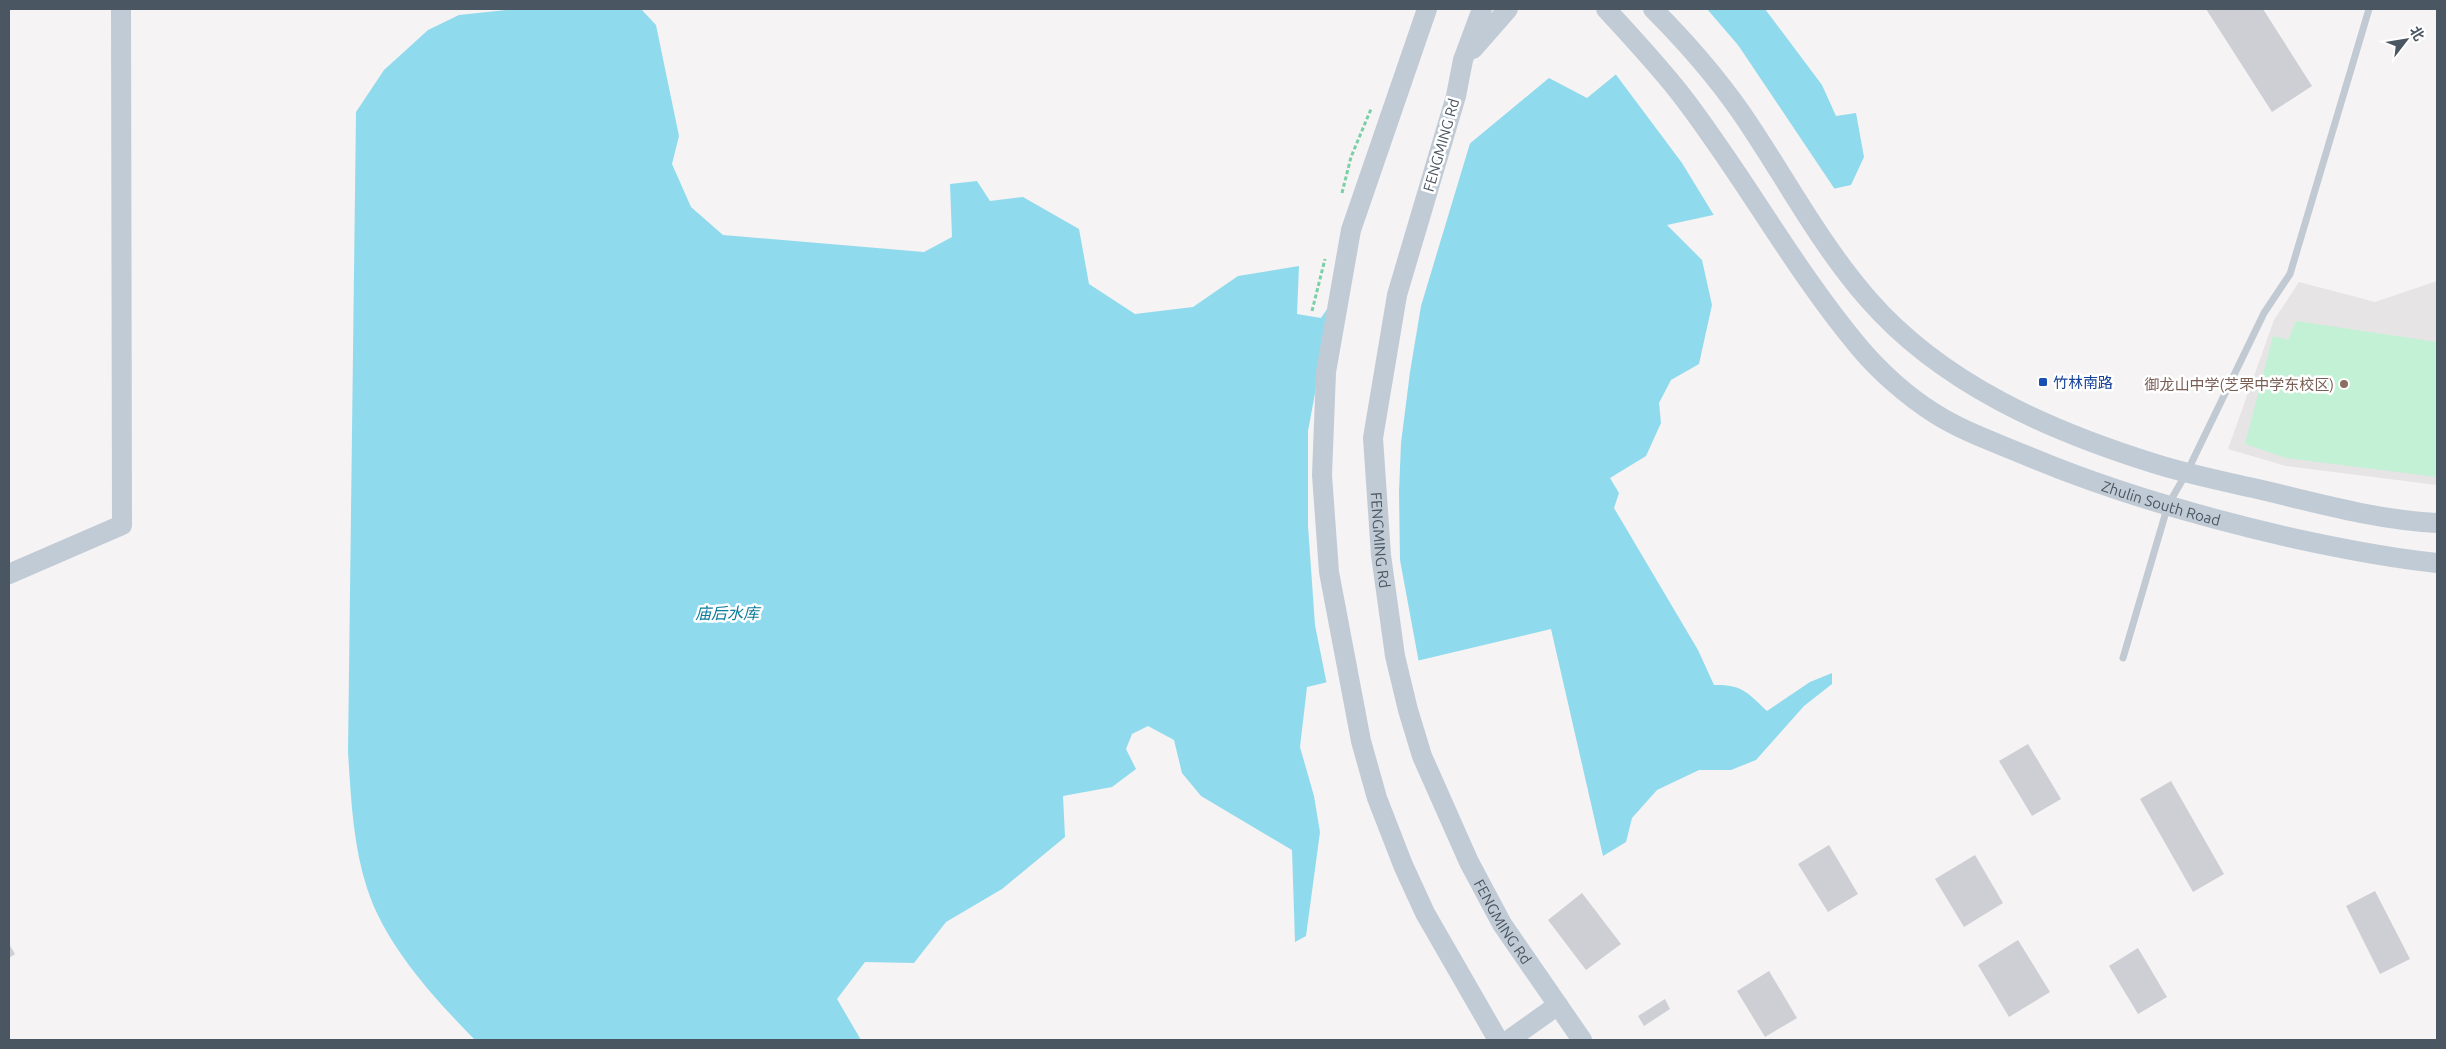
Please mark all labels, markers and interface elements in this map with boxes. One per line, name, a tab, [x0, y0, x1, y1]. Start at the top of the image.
north arrow	[2381, 15, 2431, 65]
text: 北	[2407, 23, 2428, 43]
street label: FENGMING Rd	[1420, 97, 1462, 193]
place label: 竹林南路	[2053, 374, 2113, 391]
marker: 竹林南路	[2037, 376, 2049, 388]
place label: 御龙山中学(芝罘中学东校区)	[2145, 376, 2334, 393]
marker: 御龙山中学(芝罘中学东校区)	[2338, 378, 2350, 390]
street label: Zhulin South Road	[2100, 477, 2222, 529]
street label: FENGMING Rd	[1368, 492, 1394, 589]
water label: 庙后水库	[695, 604, 762, 622]
street label: FENGMING Rd	[1471, 876, 1535, 967]

